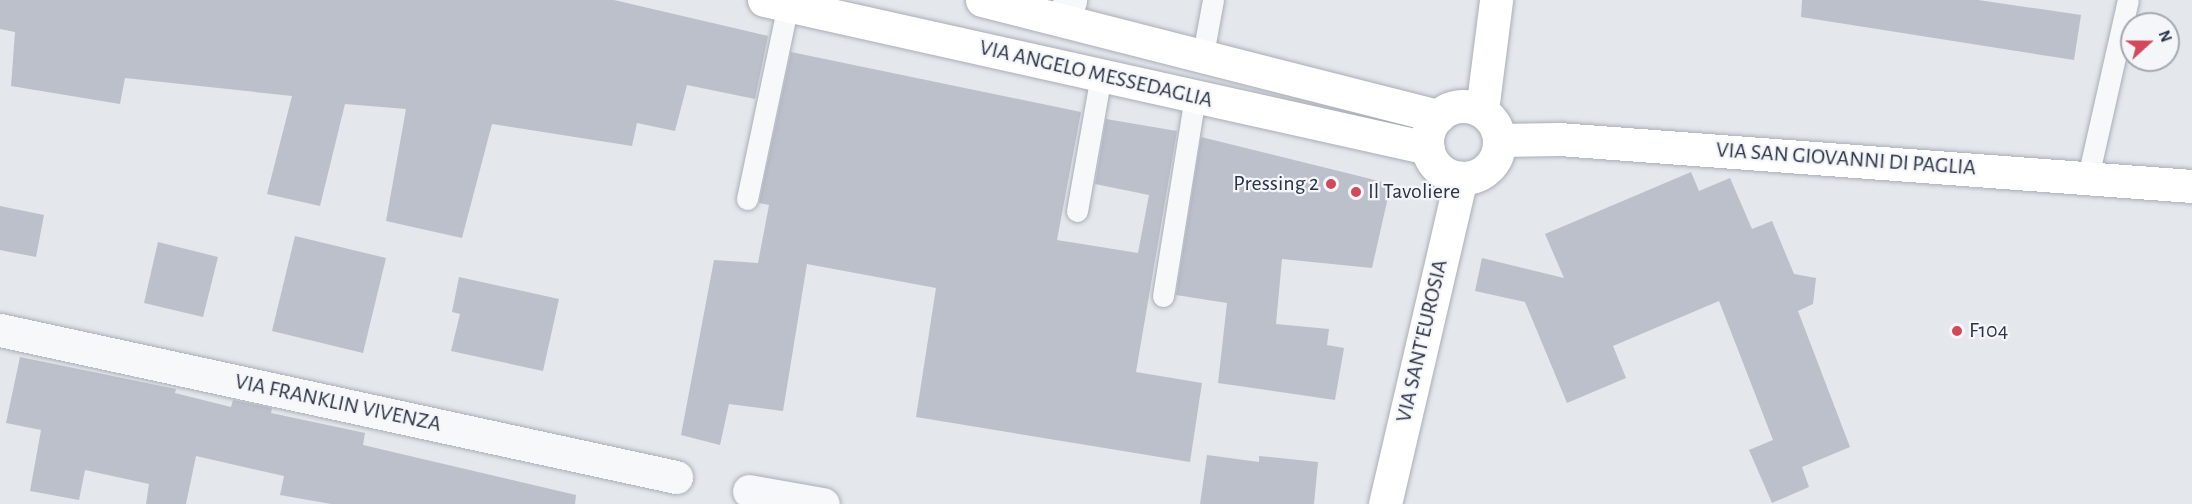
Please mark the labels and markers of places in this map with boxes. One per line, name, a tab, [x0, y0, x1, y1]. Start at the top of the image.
place label: Pressing 2	[1233, 171, 1319, 197]
marker: Pressing 2	[1324, 177, 1338, 191]
place label: Il Tavoliere	[1368, 179, 1460, 205]
marker: Il Tavoliere	[1349, 185, 1363, 199]
place label: F104	[1969, 318, 2008, 344]
marker: F104	[1950, 324, 1964, 338]

